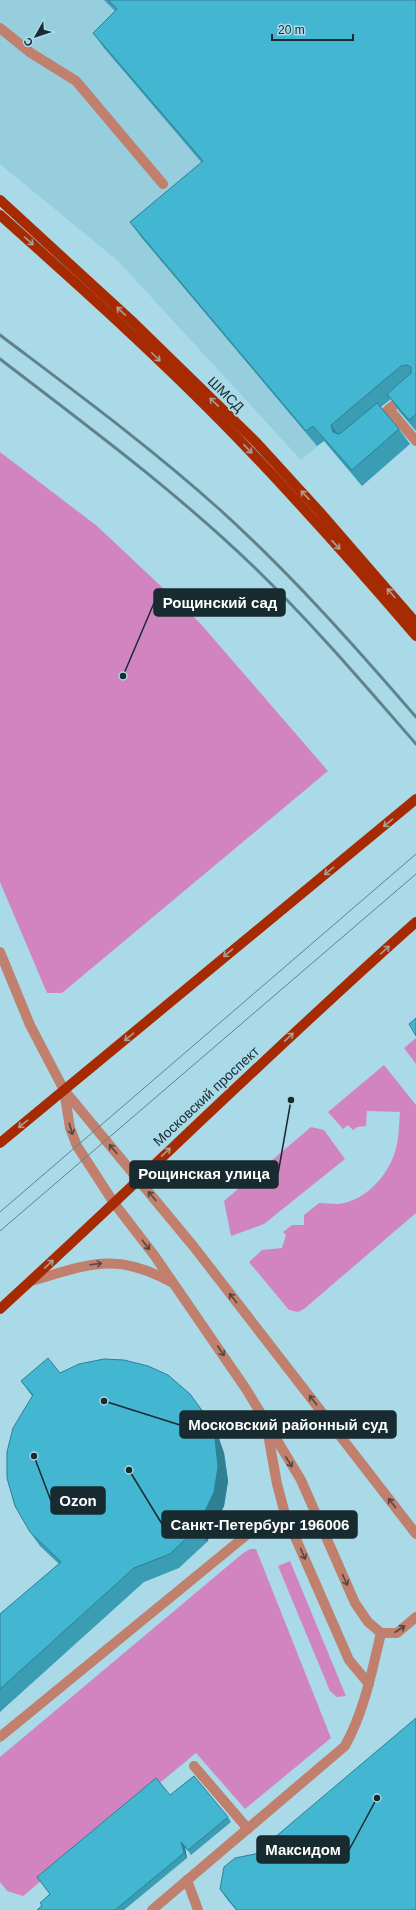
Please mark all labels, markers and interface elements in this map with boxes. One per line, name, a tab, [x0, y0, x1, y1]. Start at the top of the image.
north arrow	[16, 16, 56, 56]
scale bar	[272, 16, 353, 42]
text: 20 m	[278, 23, 305, 37]
text: С	[21, 35, 35, 49]
one-way arrow	[24, 236, 34, 246]
one-way arrow	[116, 307, 126, 316]
one-way arrow	[151, 352, 160, 362]
street label: ШМСД	[205, 373, 248, 415]
one-way arrow	[209, 397, 219, 407]
one-way arrow	[243, 444, 253, 454]
one-way arrow	[300, 490, 310, 500]
one-way arrow	[331, 540, 340, 550]
one-way arrow	[386, 588, 395, 598]
callout: Рощинский сад	[154, 589, 285, 616]
text: Рощинский сад	[163, 594, 278, 611]
one-way arrow	[382, 818, 393, 827]
one-way arrow	[324, 866, 334, 875]
one-way arrow	[380, 945, 390, 954]
one-way arrow	[223, 949, 234, 958]
one-way arrow	[123, 1032, 134, 1041]
one-way arrow	[284, 1032, 294, 1042]
street label: Московский проспект	[150, 1042, 263, 1149]
one-way arrow	[18, 1119, 29, 1128]
one-way arrow	[68, 1122, 75, 1135]
one-way arrow	[109, 1144, 118, 1154]
one-way arrow	[161, 1148, 172, 1157]
callout: Рощинская улица	[130, 1161, 278, 1188]
text: Рощинская улица	[138, 1165, 270, 1182]
one-way arrow	[148, 1191, 157, 1201]
one-way arrow	[142, 1239, 150, 1250]
one-way arrow	[44, 1260, 54, 1269]
one-way arrow	[89, 1260, 102, 1268]
one-way arrow	[229, 1292, 237, 1303]
one-way arrow	[217, 1345, 225, 1356]
one-way arrow	[308, 1395, 317, 1406]
callout: Московский районный суд	[180, 1411, 396, 1438]
text: Московский районный суд	[188, 1416, 388, 1433]
one-way arrow	[286, 1456, 294, 1468]
callout: Ozon	[51, 1487, 105, 1514]
text: Ozon	[59, 1492, 97, 1509]
one-way arrow	[388, 1498, 396, 1509]
callout: Санкт-Петербург 196006	[162, 1511, 357, 1538]
text: Санкт-Петербург 196006	[171, 1516, 349, 1533]
one-way arrow	[299, 1548, 307, 1560]
one-way arrow	[342, 1574, 349, 1586]
one-way arrow	[394, 1625, 405, 1633]
callout: Максидом	[257, 1836, 349, 1863]
text: Максидом	[265, 1841, 341, 1858]

